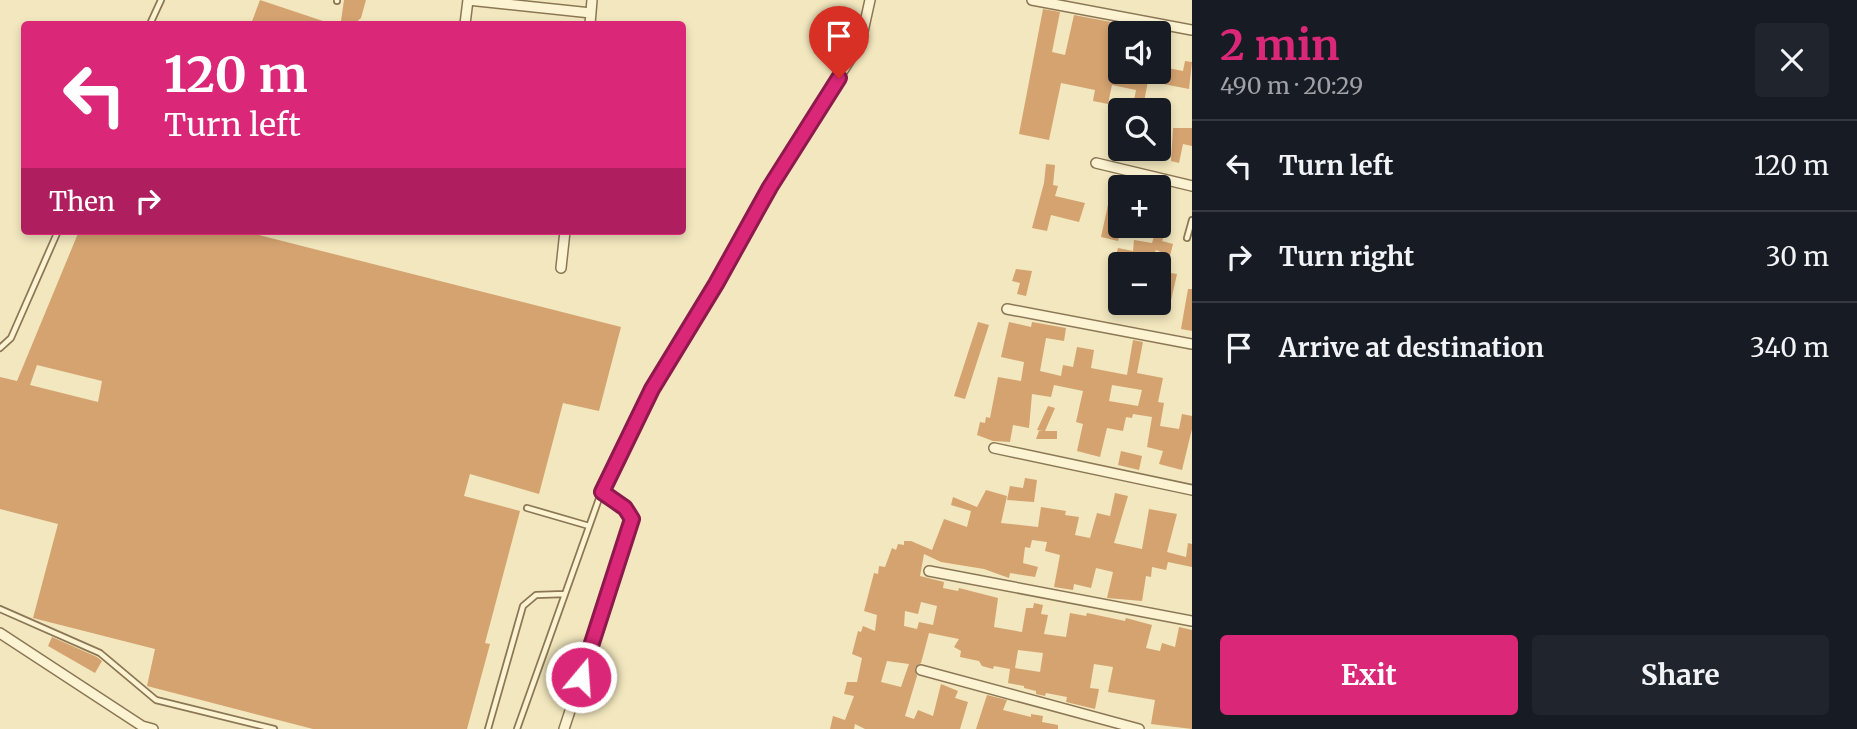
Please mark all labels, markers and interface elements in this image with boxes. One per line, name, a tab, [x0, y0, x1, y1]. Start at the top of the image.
pin	[809, 6, 869, 78]
icon: arrive	[820, 17, 858, 55]
text: 2 min	[1220, 19, 1340, 71]
map controls	[1108, 21, 1171, 315]
button: sound	[1108, 21, 1171, 84]
button: close	[1755, 23, 1829, 97]
text: 120 m	[164, 44, 308, 105]
icon: left	[49, 49, 140, 140]
text: 490 m · 20:29	[1220, 71, 1363, 100]
button: search	[1108, 98, 1171, 161]
text: Turn left	[164, 105, 301, 145]
icon: left	[1220, 147, 1258, 185]
text: Turn left	[1279, 149, 1393, 182]
text: 120 m	[1754, 149, 1829, 182]
button: +	[1108, 175, 1171, 238]
icon: right	[129, 182, 167, 220]
text: Then	[49, 185, 115, 218]
icon: right	[1220, 238, 1258, 276]
text: Turn right	[1279, 240, 1414, 273]
text: 30 m	[1766, 240, 1829, 273]
button: −	[1108, 252, 1171, 315]
icon: arrive	[1220, 329, 1258, 367]
text: Arrive at destination	[1279, 331, 1544, 364]
text: 340 m	[1750, 331, 1829, 364]
button: Exit	[1220, 635, 1518, 715]
button: Share	[1532, 635, 1829, 715]
position arrow	[544, 640, 618, 714]

